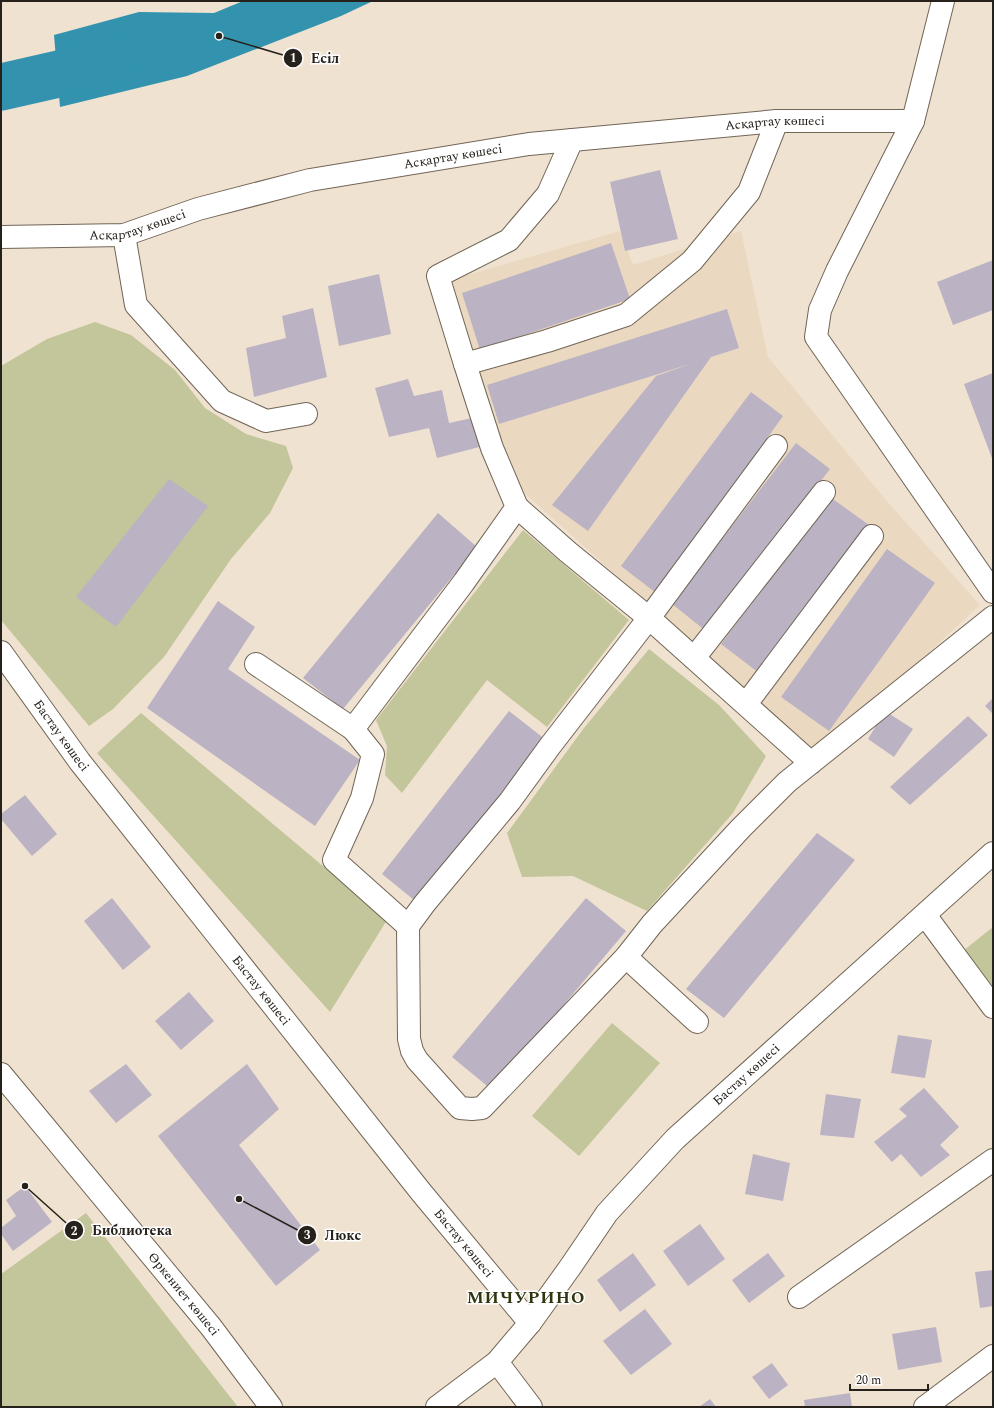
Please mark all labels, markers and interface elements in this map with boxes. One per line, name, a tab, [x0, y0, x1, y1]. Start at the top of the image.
callout: Есіл	[283, 45, 347, 71]
text: Есіл	[311, 48, 340, 69]
text: 1	[290, 49, 296, 68]
street label: Асқартау көшесі	[724, 111, 825, 136]
street label: Асқартау көшесі	[402, 139, 504, 174]
street label: Асқартау көшесі	[89, 204, 188, 246]
street label: Бастау көшесі	[28, 695, 94, 776]
street label: Бастау көшесі	[227, 951, 295, 1030]
street label: Бастау көшесі	[708, 1039, 785, 1110]
street label: Бастау көшесі	[429, 1204, 498, 1282]
callout: Библиотека	[64, 1217, 181, 1243]
text: Библиотека	[92, 1220, 173, 1241]
text: 2	[71, 1222, 78, 1241]
callout: Люкс	[297, 1222, 369, 1248]
text: Люкс	[325, 1225, 361, 1246]
text: 3	[304, 1226, 311, 1245]
street label: Өркениет көшесі	[143, 1248, 224, 1340]
district label: МИЧУРИНО	[467, 1285, 585, 1311]
scale bar	[850, 1366, 928, 1392]
text: 20 m	[856, 1371, 881, 1390]

